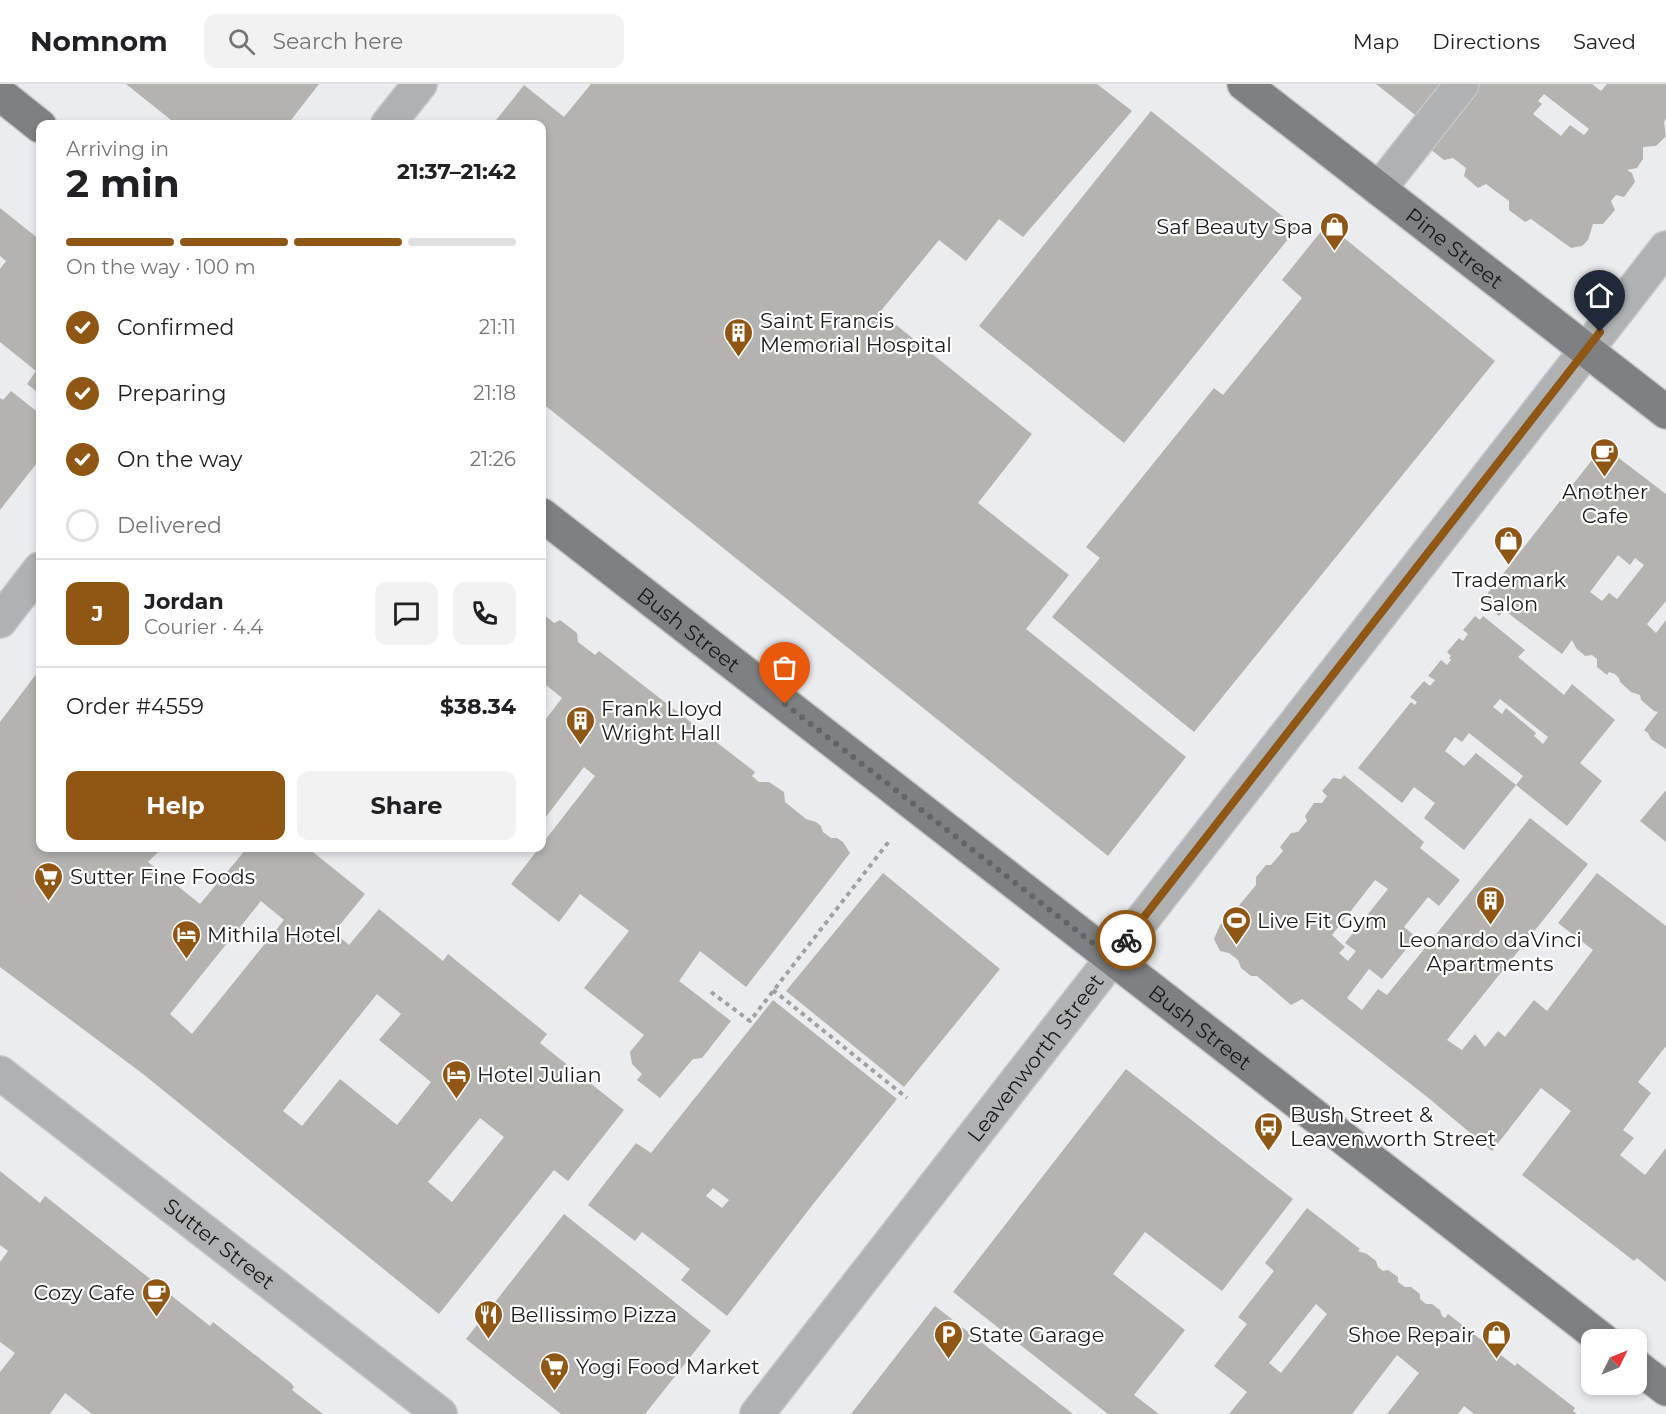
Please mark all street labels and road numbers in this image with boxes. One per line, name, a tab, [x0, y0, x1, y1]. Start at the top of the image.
street label: Pine Street	[1401, 202, 1509, 294]
street label: Bush Street	[632, 581, 745, 677]
street label: Leavenworth Street	[962, 968, 1108, 1147]
street label: Bush Street	[1144, 979, 1257, 1075]
street label: Sutter Street	[159, 1193, 280, 1294]

